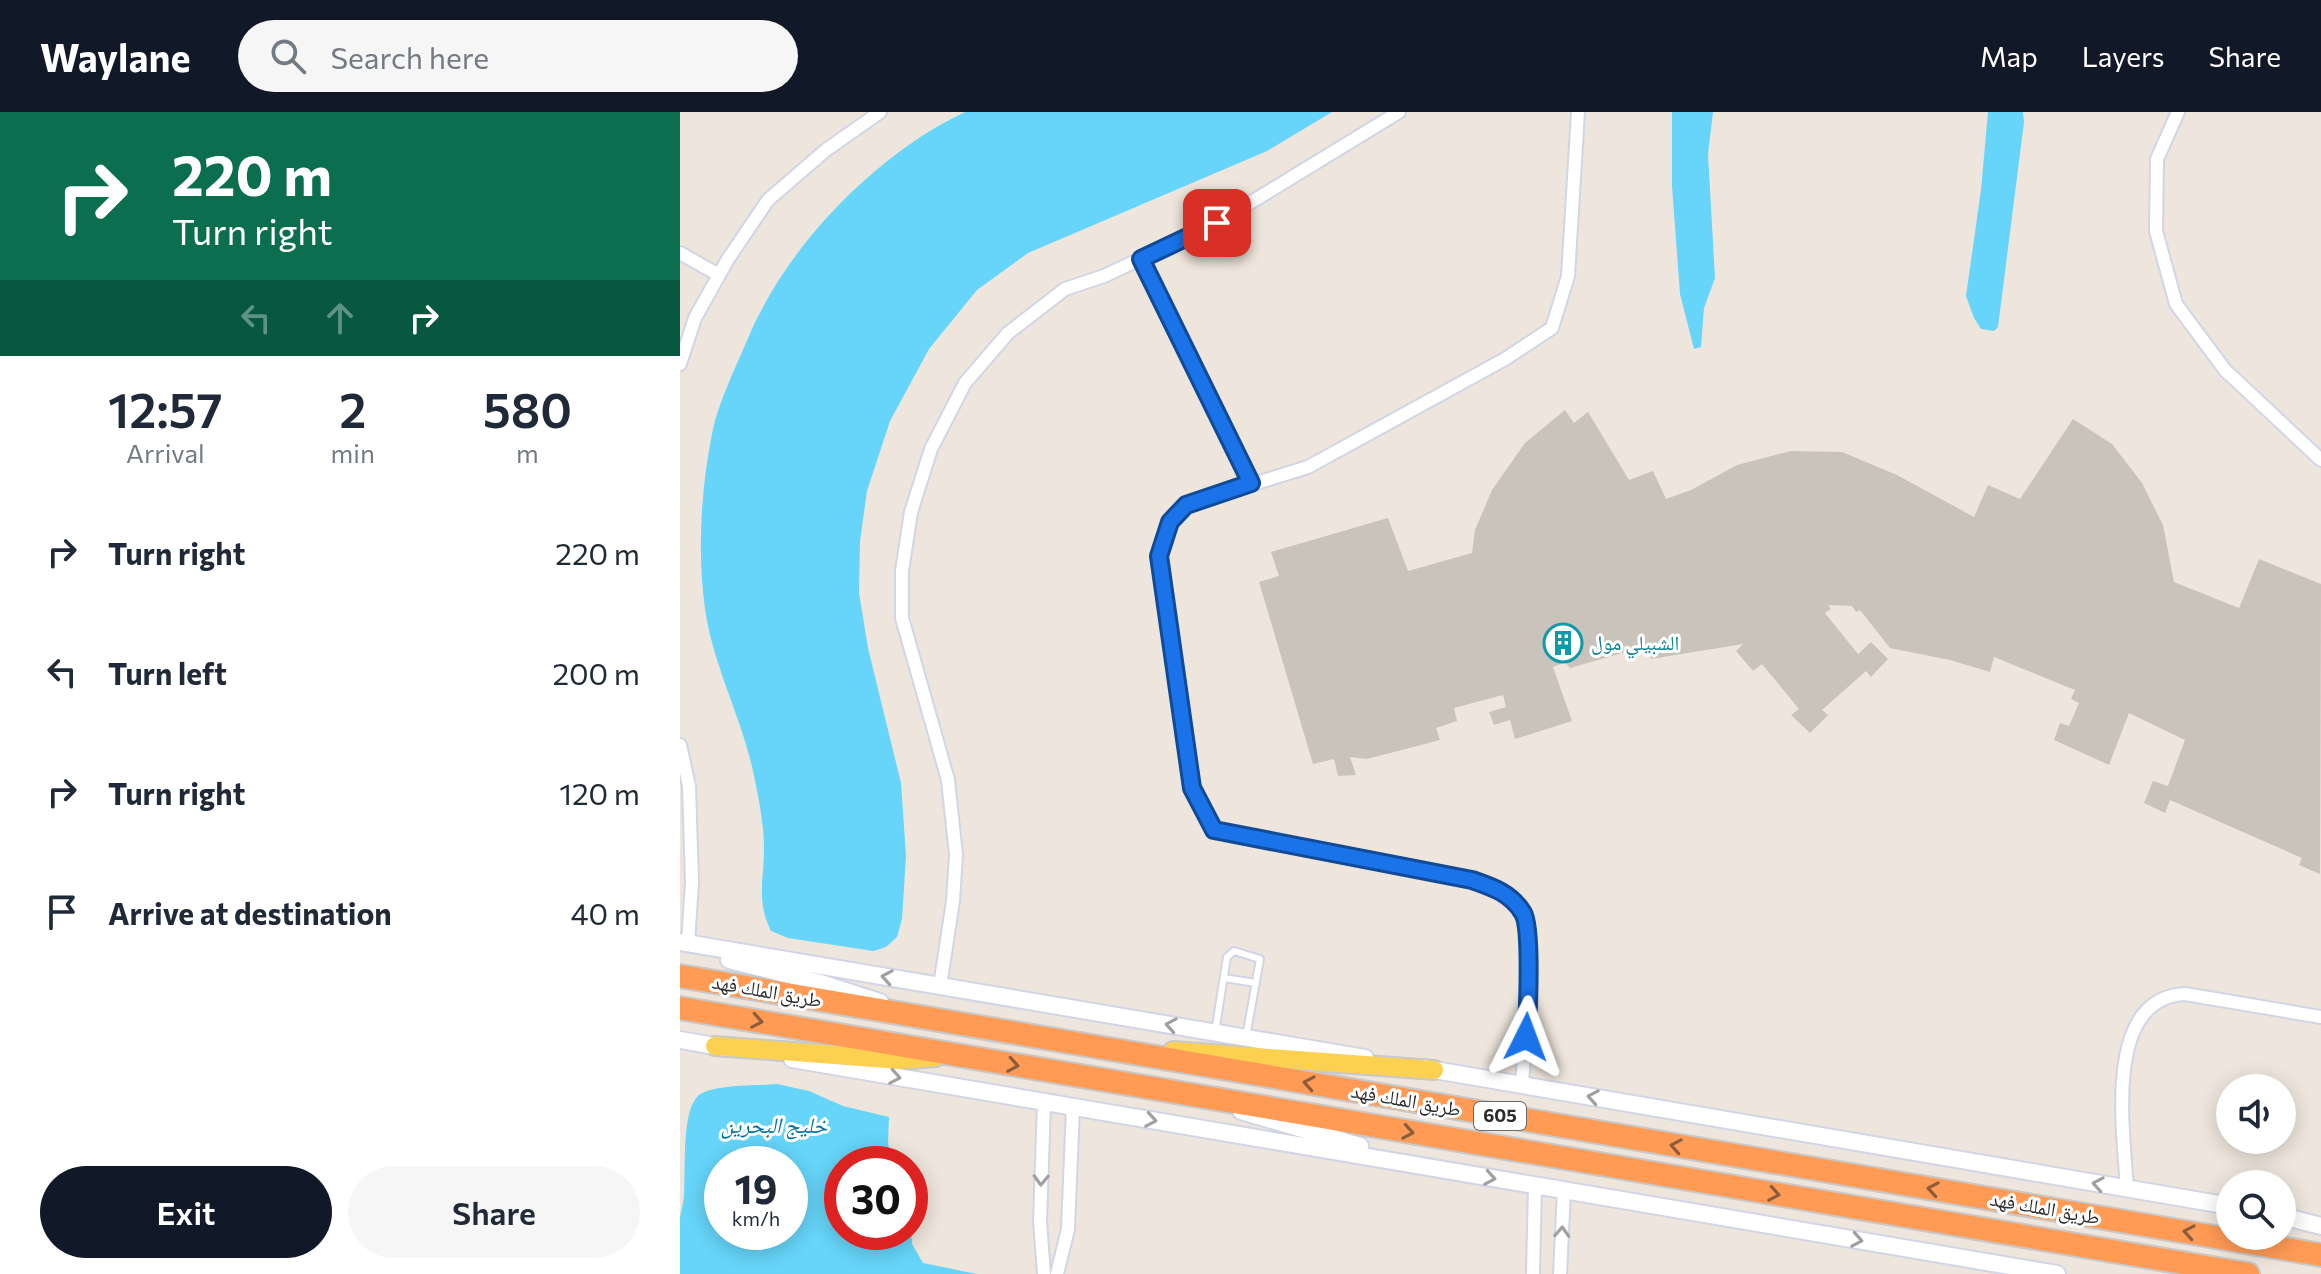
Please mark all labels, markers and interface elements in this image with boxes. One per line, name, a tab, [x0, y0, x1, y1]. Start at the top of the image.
search box	[238, 20, 798, 92]
text: Waylane	[40, 33, 190, 80]
icon: search	[266, 34, 310, 78]
text: Search here	[330, 38, 489, 75]
text: Map	[1980, 39, 2038, 73]
text: Layers	[2082, 39, 2164, 73]
text: Share	[2208, 39, 2281, 73]
text: 220 m	[172, 139, 332, 208]
icon: right	[40, 144, 144, 248]
pin	[1183, 189, 1251, 257]
icon: arrive	[1195, 201, 1239, 245]
text: Turn right	[172, 208, 333, 252]
icon: left	[234, 296, 278, 340]
icon: ahead	[318, 296, 362, 340]
icon: right	[402, 296, 446, 340]
text: 12:57	[108, 379, 223, 438]
text: 2	[339, 379, 366, 438]
text: 580	[483, 379, 572, 438]
text: Arrival	[126, 437, 205, 468]
text: min	[331, 437, 375, 468]
text: m	[516, 437, 539, 468]
icon: right	[40, 530, 84, 574]
text: Turn right	[108, 534, 245, 571]
text: 220 m	[555, 534, 640, 571]
building icon: الشبيلي مول	[1542, 622, 1584, 664]
place label: الشبيلي مول	[1591, 630, 1679, 659]
icon: left	[40, 650, 84, 694]
text: Turn left	[108, 654, 227, 691]
text: 200 m	[552, 654, 640, 691]
icon: right	[40, 770, 84, 814]
text: Turn right	[108, 774, 245, 811]
text: 120 m	[559, 774, 640, 811]
icon: arrive	[40, 890, 84, 934]
text: Arrive at destination	[108, 894, 392, 931]
text: 40 m	[571, 894, 640, 931]
street label: طريق الملك فهد	[710, 969, 824, 1012]
one-way arrow	[881, 969, 894, 986]
position arrow	[1484, 995, 1568, 1079]
one-way arrow	[750, 1011, 764, 1028]
one-way arrow	[1165, 1017, 1178, 1034]
one-way arrow	[1006, 1055, 1020, 1072]
one-way arrow	[888, 1067, 902, 1084]
map controls	[2216, 1074, 2296, 1250]
button: sound	[2216, 1074, 2296, 1154]
one-way arrow	[1303, 1075, 1316, 1092]
street label: طريق الملك فهد	[1349, 1078, 1463, 1121]
one-way arrow	[1587, 1089, 1600, 1106]
road number: 605	[1474, 1102, 1526, 1130]
water label: خليج البحرين	[721, 1111, 828, 1140]
one-way arrow	[1144, 1111, 1158, 1128]
one-way arrow	[1401, 1122, 1414, 1139]
one-way arrow	[1669, 1138, 1683, 1155]
speed limit sign: 30	[824, 1146, 928, 1250]
text: 19	[735, 1163, 777, 1212]
button: Exit	[40, 1166, 332, 1258]
button: Share	[348, 1166, 640, 1258]
one-way arrow	[1484, 1168, 1497, 1185]
button: search	[2216, 1170, 2296, 1250]
one-way arrow	[1033, 1174, 1050, 1187]
one-way arrow	[2091, 1176, 2105, 1193]
one-way arrow	[1926, 1181, 1939, 1198]
one-way arrow	[1767, 1184, 1781, 1201]
street label: طريق الملك فهد	[1988, 1186, 2102, 1229]
text: km/h	[732, 1206, 780, 1230]
one-way arrow	[1553, 1225, 1570, 1238]
one-way arrow	[2182, 1225, 2196, 1242]
one-way arrow	[1850, 1231, 1864, 1248]

